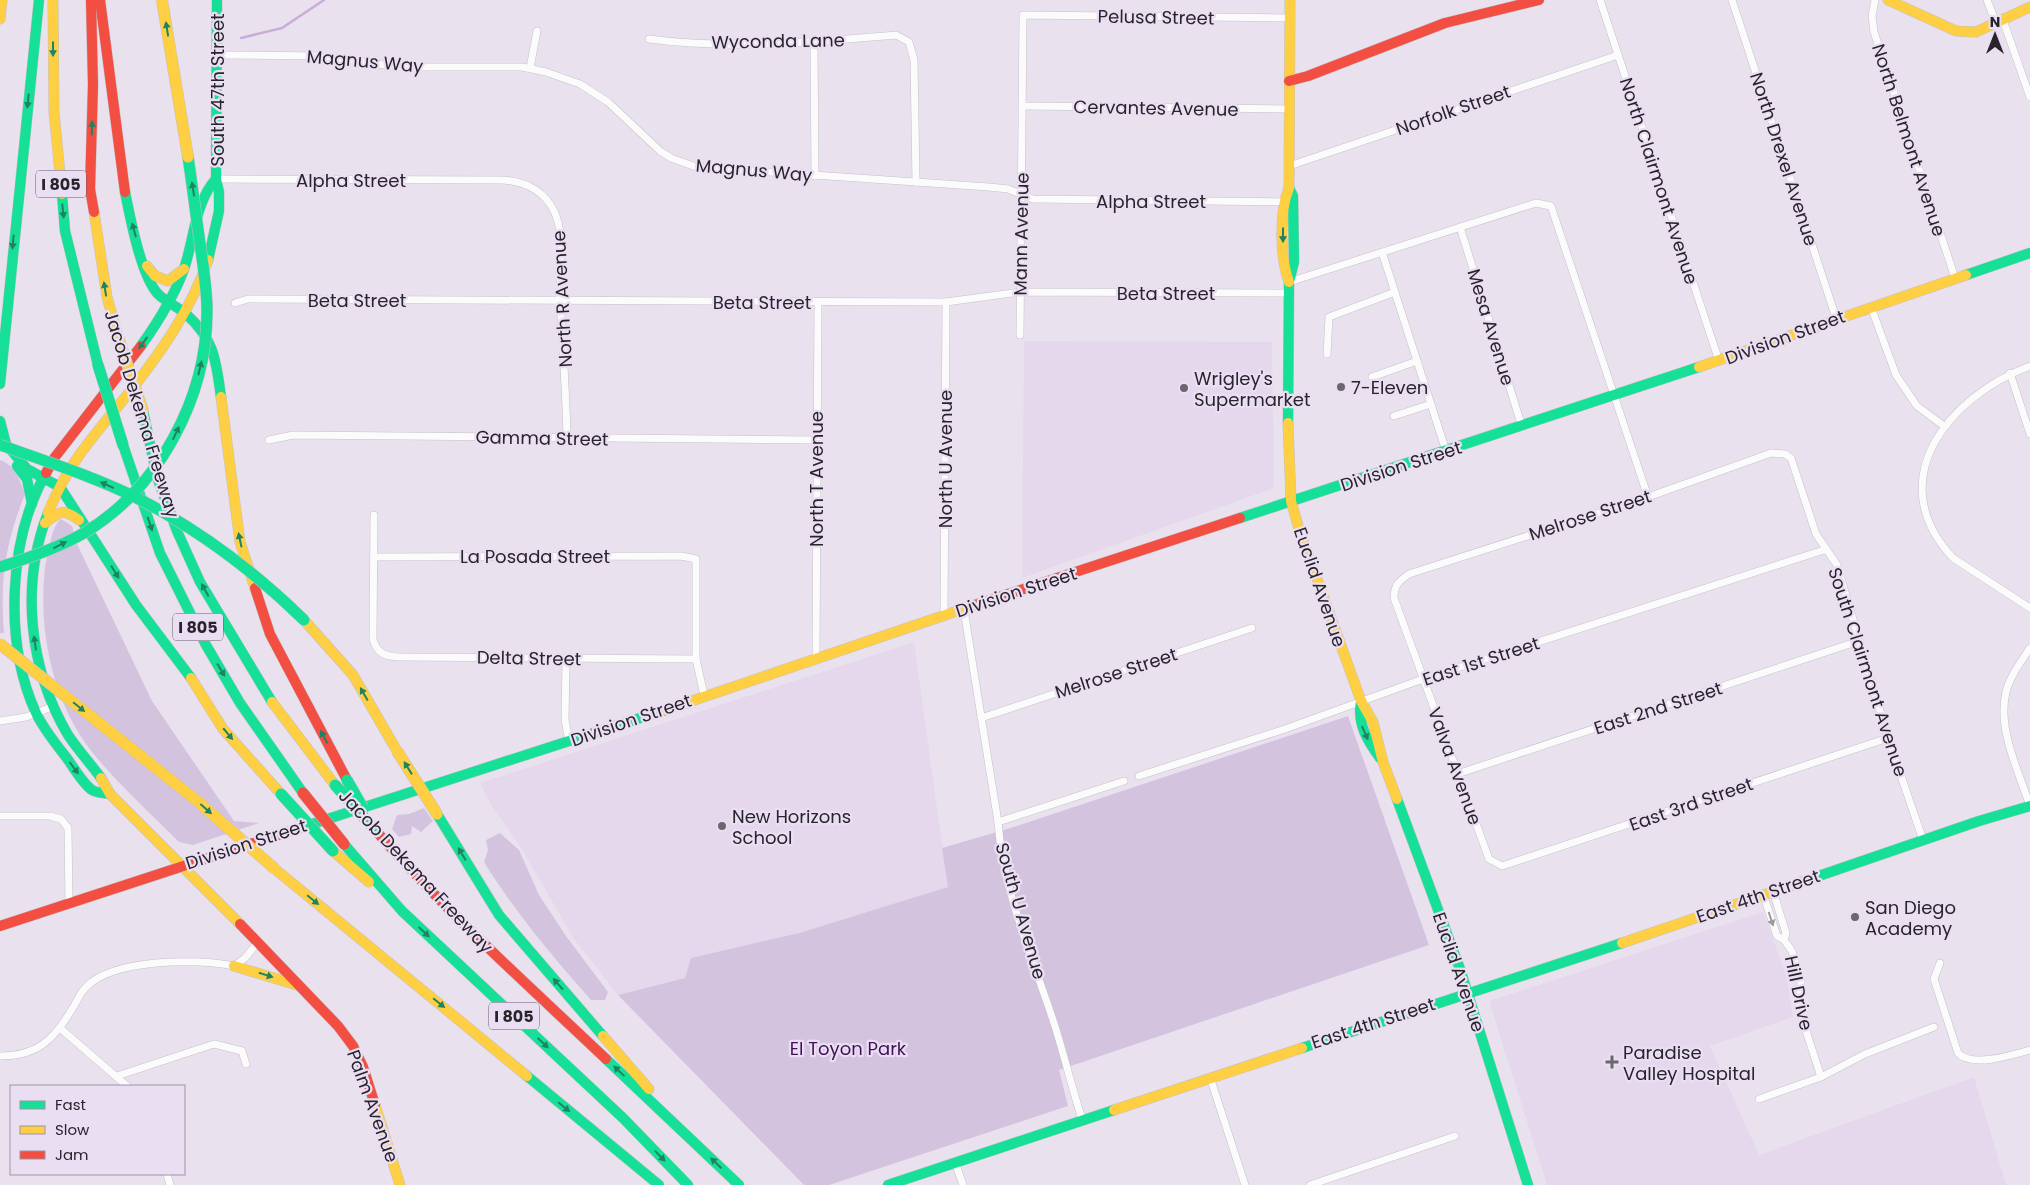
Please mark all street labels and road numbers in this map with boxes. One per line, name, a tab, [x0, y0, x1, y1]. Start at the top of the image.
street label: Pelusa Street	[1097, 3, 1215, 31]
street label: South 47th Street	[205, 13, 230, 167]
street label: Wyconda Lane	[711, 27, 845, 55]
street label: North Belmont Avenue	[1866, 41, 1952, 239]
street label: Magnus Way	[306, 43, 424, 79]
street label: North Drexel Avenue	[1744, 69, 1824, 249]
street label: North Clairmont Avenue	[1614, 74, 1704, 288]
street label: Norfolk Street	[1392, 79, 1514, 141]
street label: Cervantes Avenue	[1073, 94, 1239, 122]
street label: Magnus Way	[695, 152, 813, 188]
street label: Alpha Street	[296, 168, 406, 193]
road number: I 805	[36, 170, 86, 198]
street label: Mann Avenue	[1007, 172, 1035, 296]
street label: Alpha Street	[1096, 189, 1206, 214]
street label: North R Avenue	[546, 230, 578, 368]
street label: Mesa Avenue	[1461, 266, 1521, 388]
street label: Beta Street	[1117, 281, 1215, 306]
street label: Beta Street	[308, 288, 406, 313]
street label: Beta Street	[713, 290, 811, 315]
street label: Division Street	[1721, 304, 1849, 370]
street label: Jacob Dekema Freeway	[98, 307, 186, 521]
street label: North U Avenue	[933, 390, 958, 528]
street label: North T Avenue	[804, 411, 829, 547]
street label: Gamma Street	[475, 424, 609, 452]
street label: Division Street	[1337, 435, 1465, 497]
street label: Melrose Street	[1526, 483, 1654, 547]
street label: Euclid Avenue	[1288, 524, 1352, 650]
street label: La Posada Street	[460, 544, 610, 569]
street label: Division Street	[952, 561, 1080, 623]
street label: South Clairmont Avenue	[1822, 564, 1914, 780]
road number: I 805	[173, 614, 223, 640]
street label: East 1st Street	[1419, 630, 1543, 692]
street label: Melrose Street	[1052, 641, 1180, 705]
street label: Delta Street	[477, 645, 581, 671]
street label: East 2nd Street	[1591, 675, 1725, 741]
street label: Division Street	[567, 688, 695, 752]
street label: Valva Avenue	[1422, 704, 1488, 828]
street label: East 3rd Street	[1626, 771, 1756, 837]
street label: Jacob Dekema Freeway	[333, 783, 499, 959]
street label: Division Street	[182, 813, 310, 875]
street label: South U Avenue	[990, 840, 1052, 982]
street label: East 4th Street	[1693, 863, 1823, 929]
street label: Euclid Avenue	[1427, 909, 1491, 1035]
street label: Hill Drive	[1779, 953, 1819, 1033]
street label: East 4th Street	[1308, 991, 1438, 1055]
road number: I 805	[489, 1002, 539, 1030]
street label: Palm Avenue	[341, 1046, 405, 1166]

